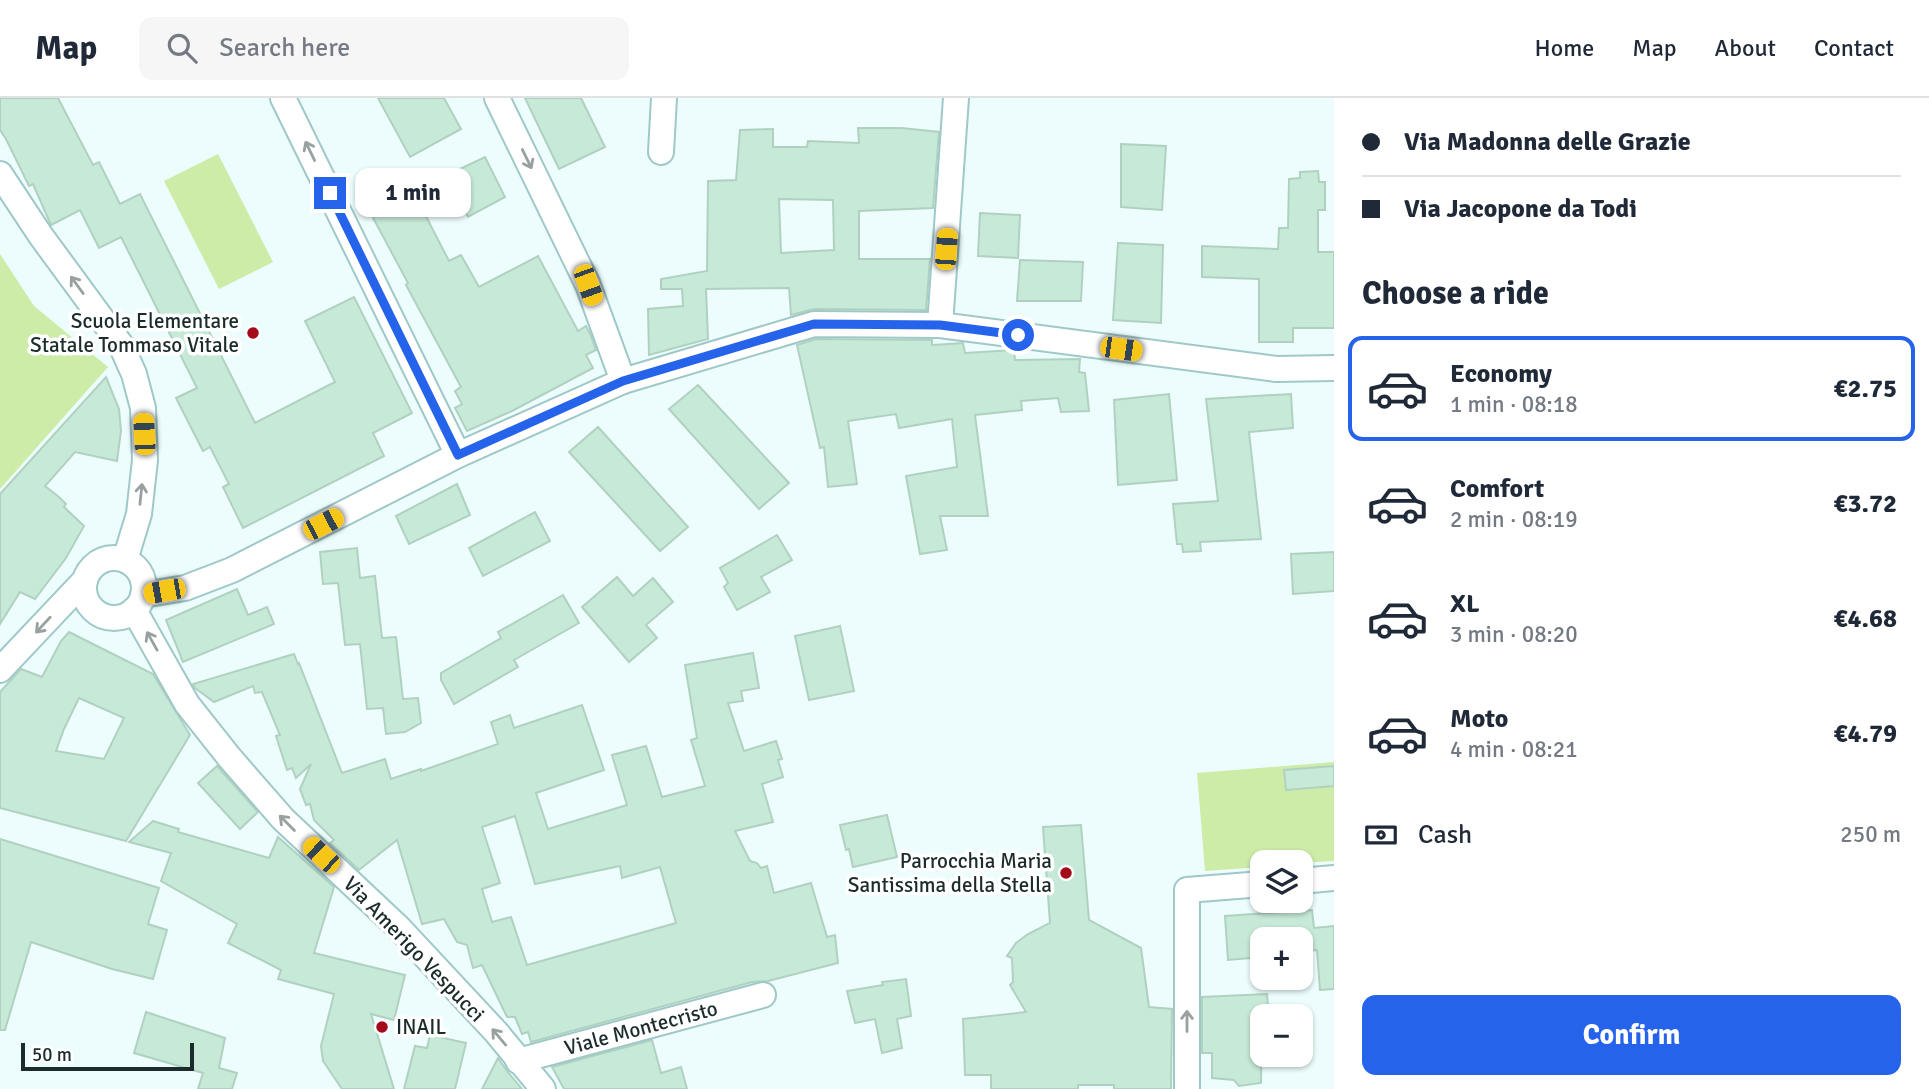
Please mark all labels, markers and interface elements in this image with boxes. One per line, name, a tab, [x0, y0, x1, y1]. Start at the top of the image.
search box	[139, 17, 629, 80]
text: Map	[35, 28, 97, 69]
icon: search	[163, 29, 201, 67]
text: Search here	[219, 32, 350, 64]
text: Home	[1534, 33, 1594, 63]
text: Map	[1632, 33, 1677, 63]
text: About	[1715, 33, 1776, 63]
text: Contact	[1814, 33, 1894, 63]
text: Via Madonna delle Grazie	[1404, 126, 1691, 158]
one-way arrow	[302, 141, 316, 162]
one-way arrow	[521, 148, 534, 169]
callout: 1 min	[354, 168, 470, 217]
route end	[314, 177, 346, 209]
text: 1 min	[385, 178, 441, 207]
text: Via Jacopone da Todi	[1404, 193, 1637, 225]
car	[935, 227, 958, 271]
car	[571, 262, 606, 308]
text: Choose a ride	[1362, 274, 1549, 313]
one-way arrow	[70, 276, 84, 295]
place label: Scuola Elementare Statale Tommaso Vitale	[30, 308, 239, 358]
route start	[1002, 319, 1034, 351]
marker: Scuola Elementare Statale Tommaso Vitale	[245, 325, 261, 341]
car	[1099, 336, 1144, 362]
icon: car	[1366, 357, 1429, 420]
text: Economy	[1450, 358, 1552, 390]
text: €2.75	[1833, 373, 1897, 405]
text: 1 min · 08:18	[1450, 390, 1578, 419]
car	[133, 412, 156, 456]
icon: car	[1366, 472, 1429, 535]
text: Comfort	[1450, 473, 1544, 505]
one-way arrow	[135, 483, 148, 506]
text: €3.72	[1833, 488, 1897, 520]
car	[300, 505, 347, 543]
text: 2 min · 08:19	[1450, 505, 1578, 534]
car	[142, 577, 187, 605]
icon: car	[1366, 587, 1429, 650]
text: XL	[1450, 588, 1480, 620]
text: €4.68	[1833, 603, 1897, 635]
one-way arrow	[34, 616, 51, 633]
text: 3 min · 08:20	[1450, 620, 1578, 649]
one-way arrow	[145, 632, 159, 652]
icon: car	[1366, 702, 1429, 765]
text: Moto	[1450, 703, 1508, 735]
text: €4.79	[1833, 718, 1897, 750]
text: 4 min · 08:21	[1450, 735, 1578, 764]
one-way arrow	[279, 814, 296, 831]
icon: cash	[1362, 816, 1400, 854]
text: Cash	[1418, 819, 1472, 851]
text: 250 m	[1840, 820, 1901, 849]
car	[299, 833, 344, 877]
place label: Parrocchia Maria Santissima della Stella	[848, 848, 1052, 898]
map controls	[1250, 850, 1313, 1067]
button: layers	[1250, 850, 1313, 913]
marker: Parrocchia Maria Santissima della Stella	[1058, 865, 1074, 881]
street label: Via Amerigo Vespucci	[338, 871, 490, 1027]
button: +	[1250, 927, 1313, 990]
street label: Viale Montecristo	[562, 995, 720, 1061]
button: Confirm	[1362, 995, 1901, 1075]
button: −	[1250, 1004, 1313, 1067]
one-way arrow	[1181, 1010, 1194, 1033]
place label: INAIL	[396, 1014, 446, 1040]
marker: INAIL	[374, 1019, 390, 1035]
one-way arrow	[491, 1028, 507, 1046]
scale bar	[21, 1040, 194, 1072]
text: 50 m	[32, 1043, 72, 1067]

